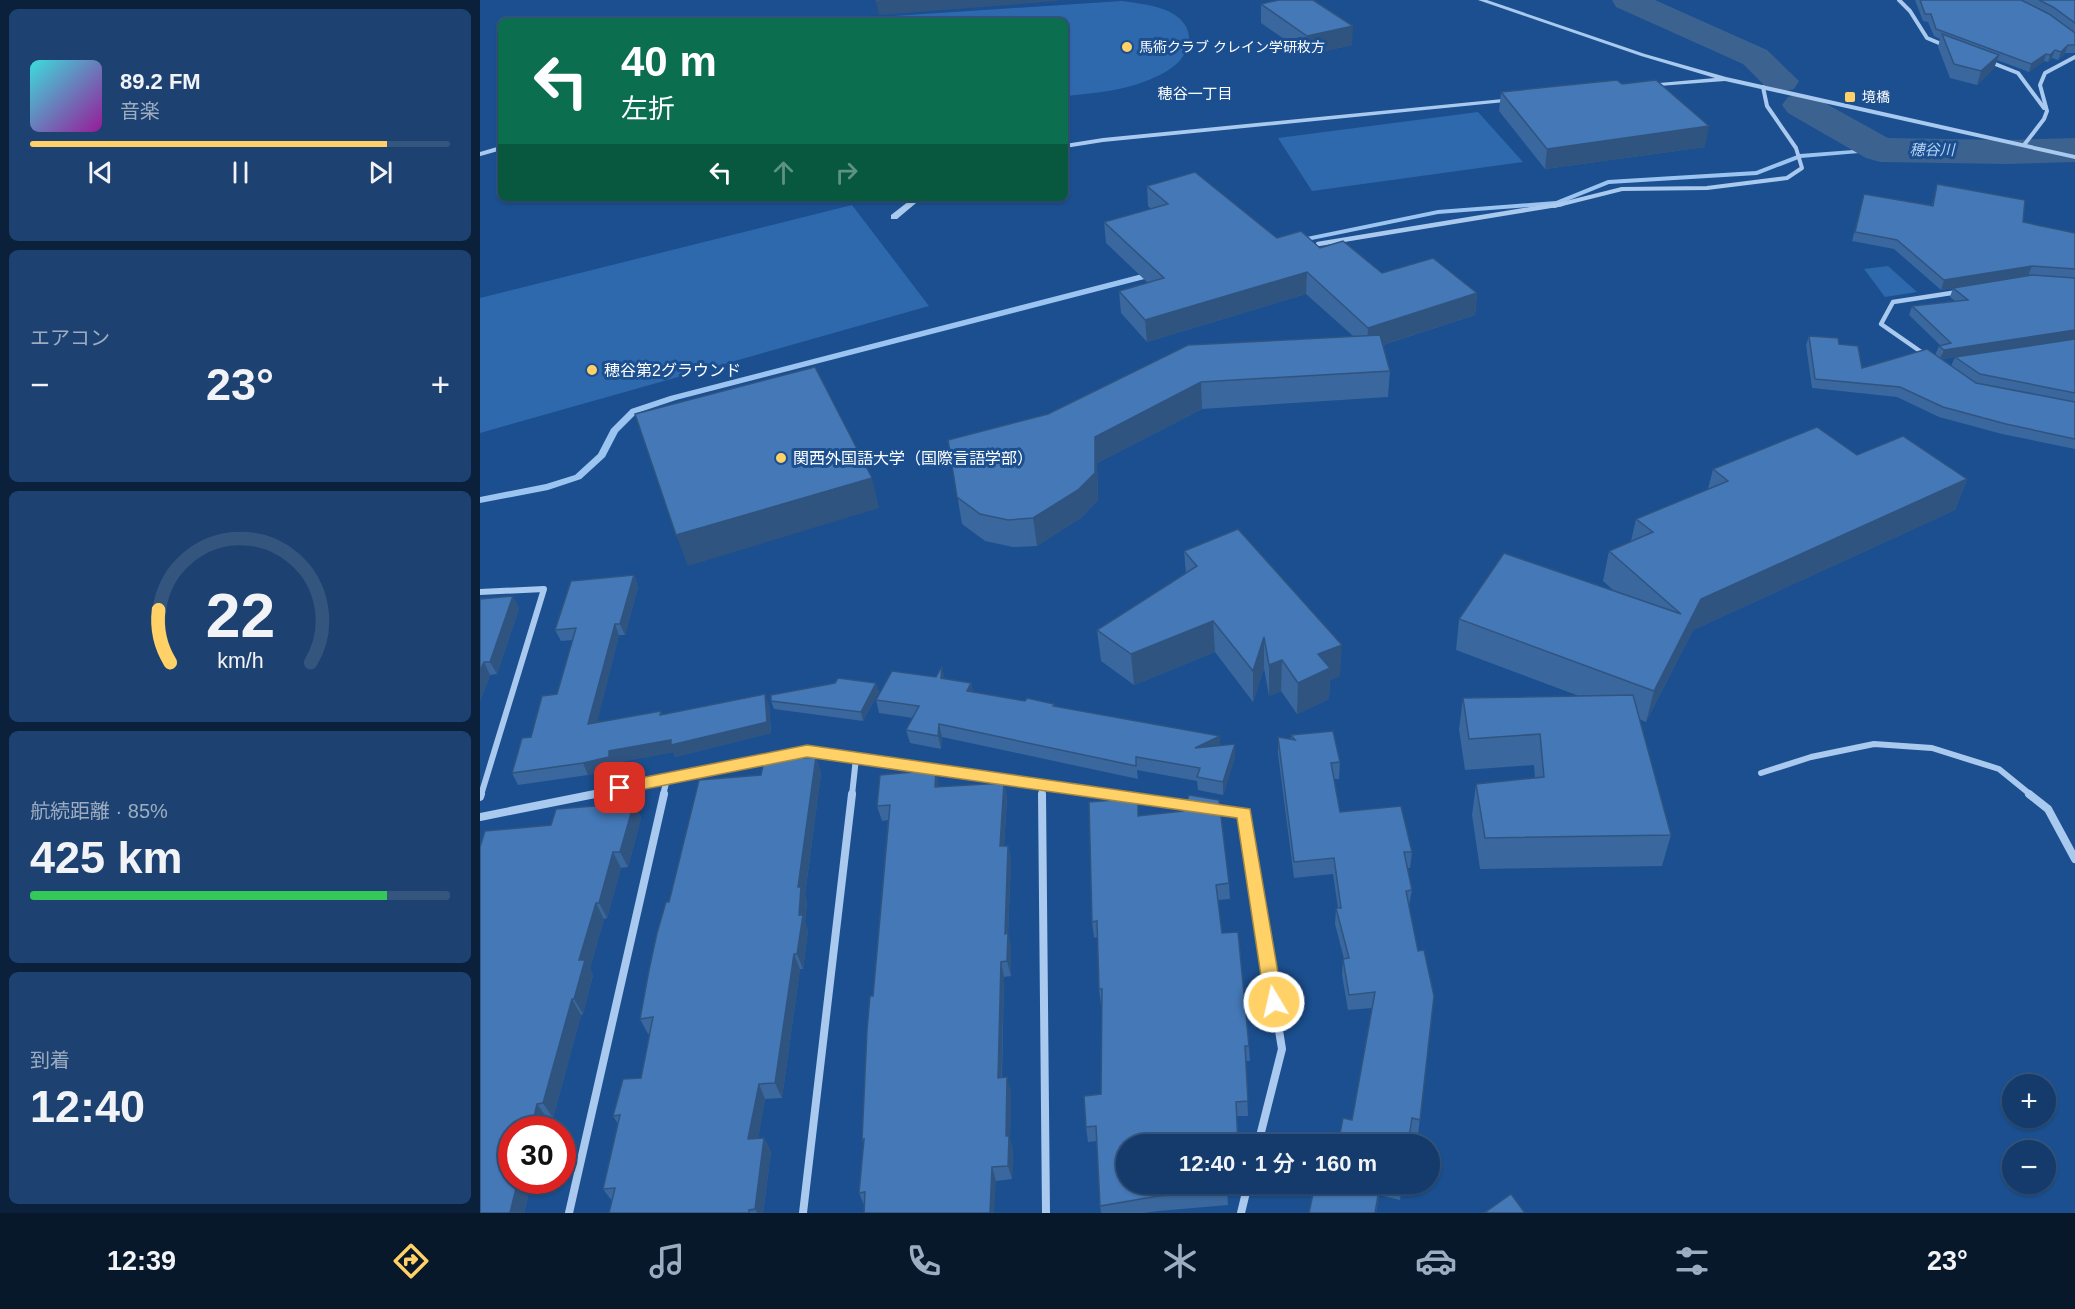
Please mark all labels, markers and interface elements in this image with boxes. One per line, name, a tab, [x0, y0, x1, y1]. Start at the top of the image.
text: 40 m	[621, 38, 717, 85]
place label: 馬術クラブ クレイン学研枚方	[1139, 39, 1325, 55]
marker: 馬術クラブ クレイン学研枚方	[1120, 40, 1134, 54]
icon: left	[522, 42, 600, 120]
text: 89.2 FM	[120, 69, 201, 94]
district label: 穂谷一丁目	[1157, 85, 1233, 102]
place label: 境橋	[1862, 89, 1890, 105]
marker: 境橋	[1843, 90, 1857, 104]
text: 左折	[621, 94, 675, 124]
text: 音楽	[120, 100, 160, 122]
water label: 穂谷川	[1909, 141, 1956, 158]
icon: previous	[84, 156, 117, 189]
icon: pause	[224, 156, 257, 189]
icon: next	[364, 156, 397, 189]
icon: left	[704, 156, 737, 189]
icon: ahead	[767, 156, 800, 189]
icon: right	[830, 156, 863, 189]
text: エアコン	[30, 327, 110, 349]
text: 23°	[206, 359, 274, 410]
place label: 穂谷第2グラウンド	[604, 362, 741, 379]
marker: 穂谷第2グラウンド	[585, 363, 599, 377]
text: −	[30, 366, 49, 403]
text: +	[431, 366, 450, 403]
place label: 関西外国語大学（国際言語学部）	[793, 450, 1033, 467]
marker: 関西外国語大学（国際言語学部）	[774, 451, 788, 465]
text: 22	[205, 582, 275, 651]
text: km/h	[217, 650, 263, 674]
pin	[594, 762, 645, 813]
icon: arrive	[603, 771, 636, 804]
text: 航続距離 · 85%	[30, 800, 168, 822]
text: 425 km	[30, 832, 183, 883]
position arrow	[1242, 970, 1306, 1034]
text: 到着	[30, 1049, 70, 1071]
map controls	[2002, 1074, 2056, 1194]
button: +	[2002, 1074, 2056, 1128]
text: 12:40	[30, 1081, 145, 1132]
speed limit sign: 30	[498, 1116, 576, 1194]
button: −	[2002, 1140, 2056, 1194]
text: 12:40 · 1 分 · 160 m	[1179, 1151, 1377, 1176]
icon: directions	[390, 1240, 432, 1282]
icon: music	[646, 1240, 688, 1282]
icon: phone	[903, 1240, 945, 1282]
icon: climate	[1159, 1240, 1201, 1282]
icon: car	[1415, 1240, 1457, 1282]
icon: filters	[1671, 1240, 1713, 1282]
text: 12:39	[107, 1246, 176, 1276]
text: 23°	[1927, 1246, 1968, 1276]

